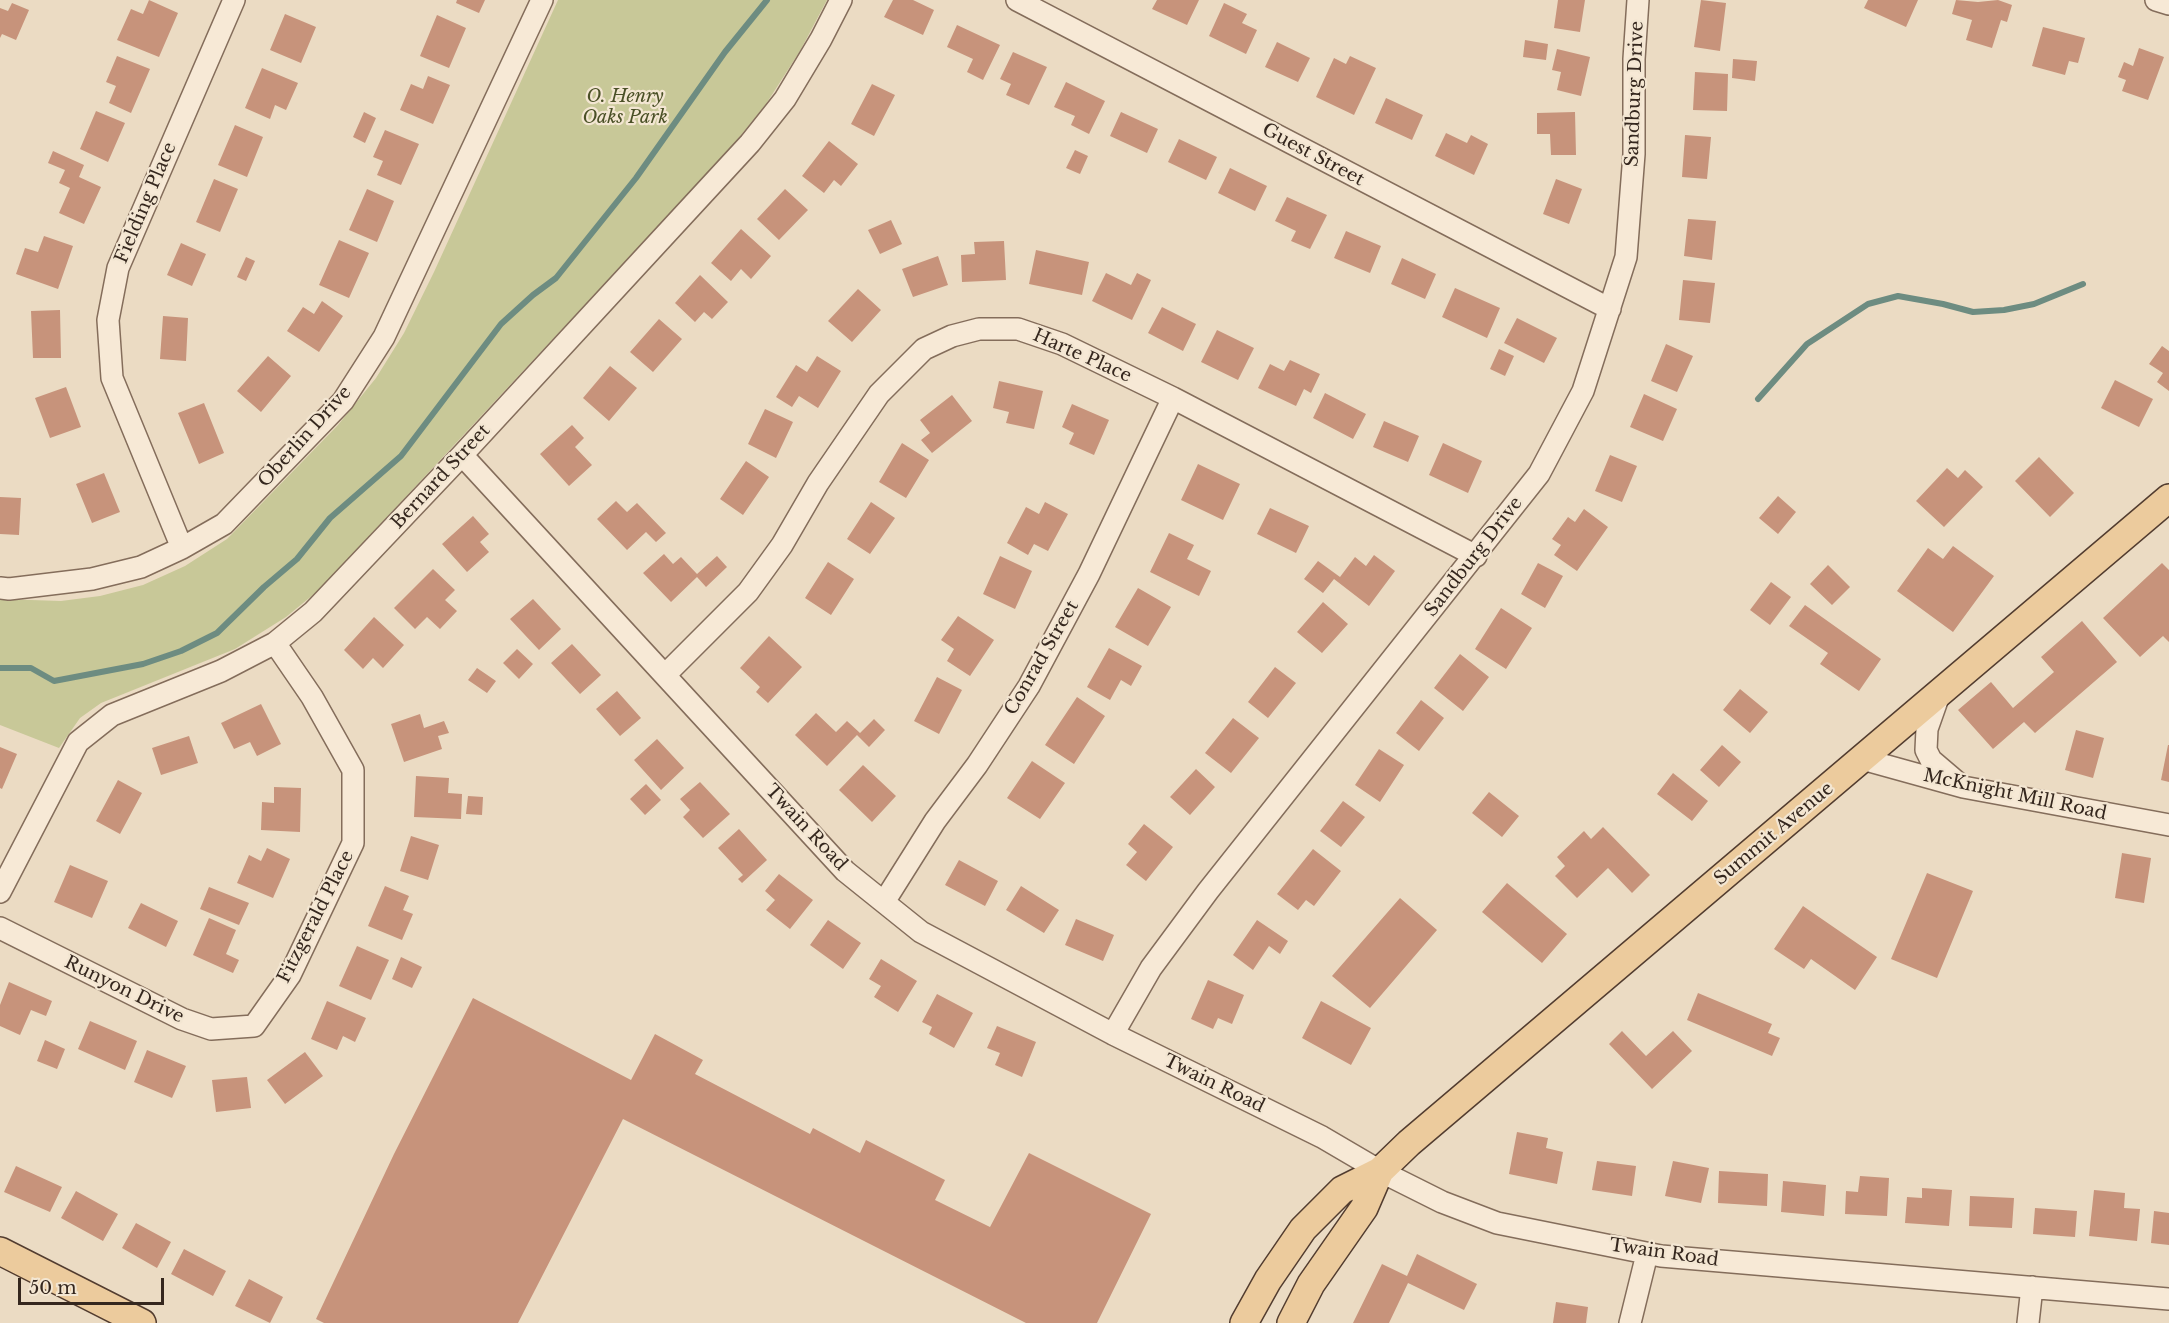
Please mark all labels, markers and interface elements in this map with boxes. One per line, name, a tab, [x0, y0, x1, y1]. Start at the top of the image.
street label: Sandburg Drive	[1622, 21, 1648, 167]
park label: O. Henry Oaks Park	[582, 86, 668, 128]
street label: Guest Street	[1258, 119, 1368, 191]
street label: Fielding Place	[111, 139, 181, 267]
street label: Harte Place	[1029, 325, 1135, 387]
street label: Oberlin Drive	[254, 382, 356, 492]
street label: Bernard Street	[387, 420, 495, 534]
street label: Sandburg Drive	[1421, 493, 1527, 621]
street label: Conrad Street	[1000, 597, 1084, 719]
street label: McKnight Mill Road	[1921, 765, 2109, 825]
street label: Summit Avenue	[1710, 778, 1838, 890]
street label: Twain Road	[761, 780, 851, 876]
street label: Fitzgerald Place	[273, 847, 359, 987]
street label: Runyon Drive	[61, 952, 187, 1028]
street label: Twain Road	[1160, 1050, 1268, 1118]
street label: Twain Road	[1608, 1235, 1720, 1271]
scale bar	[21, 1266, 166, 1304]
text: 50 m	[29, 1277, 77, 1299]

